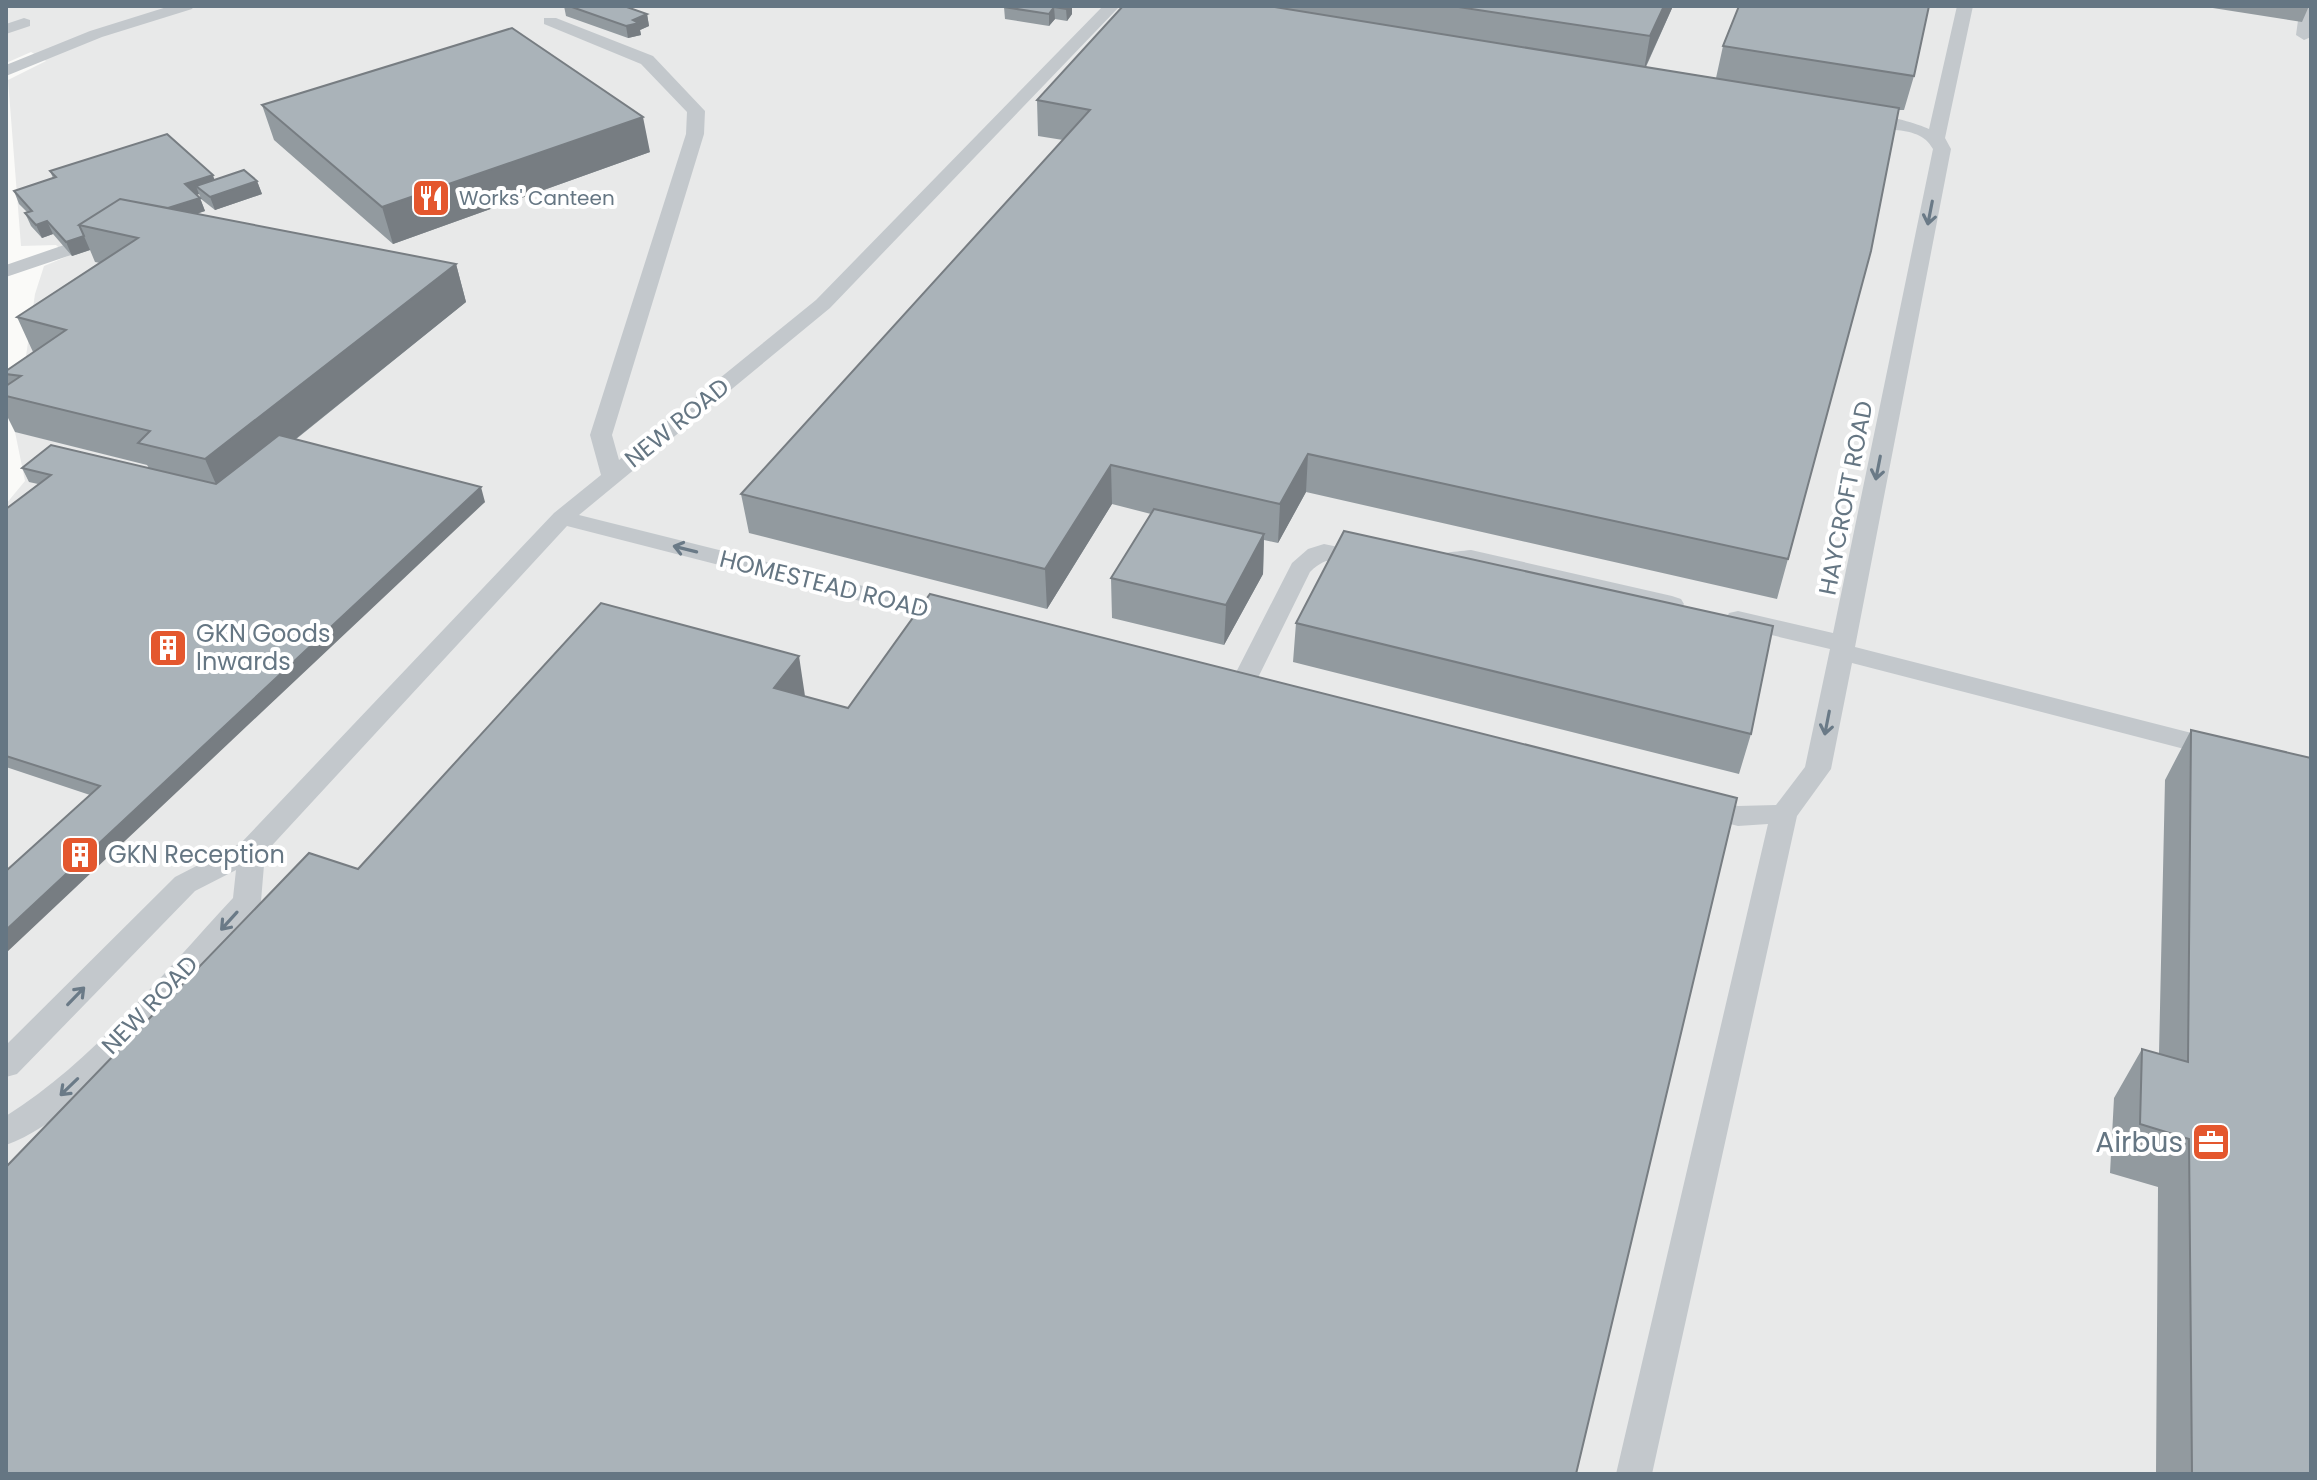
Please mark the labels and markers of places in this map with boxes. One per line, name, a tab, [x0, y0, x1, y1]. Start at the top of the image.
restaurant icon: Works' Canteen	[410, 177, 452, 219]
place label: Works' Canteen	[459, 184, 615, 212]
place label: GKN Goods Inwards	[196, 617, 330, 678]
building icon: GKN Goods Inwards	[147, 627, 189, 669]
building icon: GKN Reception	[59, 834, 101, 876]
place label: GKN Reception	[108, 838, 285, 871]
office icon: Airbus	[2190, 1121, 2232, 1163]
place label: Airbus	[2095, 1123, 2183, 1162]

